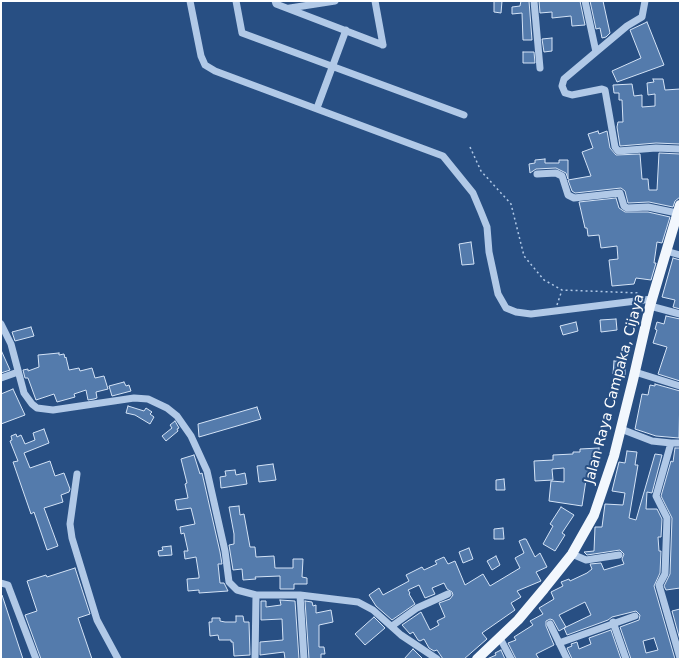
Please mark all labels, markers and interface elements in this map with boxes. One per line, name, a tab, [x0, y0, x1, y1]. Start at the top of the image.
street label: Jalan Raya Campaka, Cijaya	[582, 292, 648, 486]

